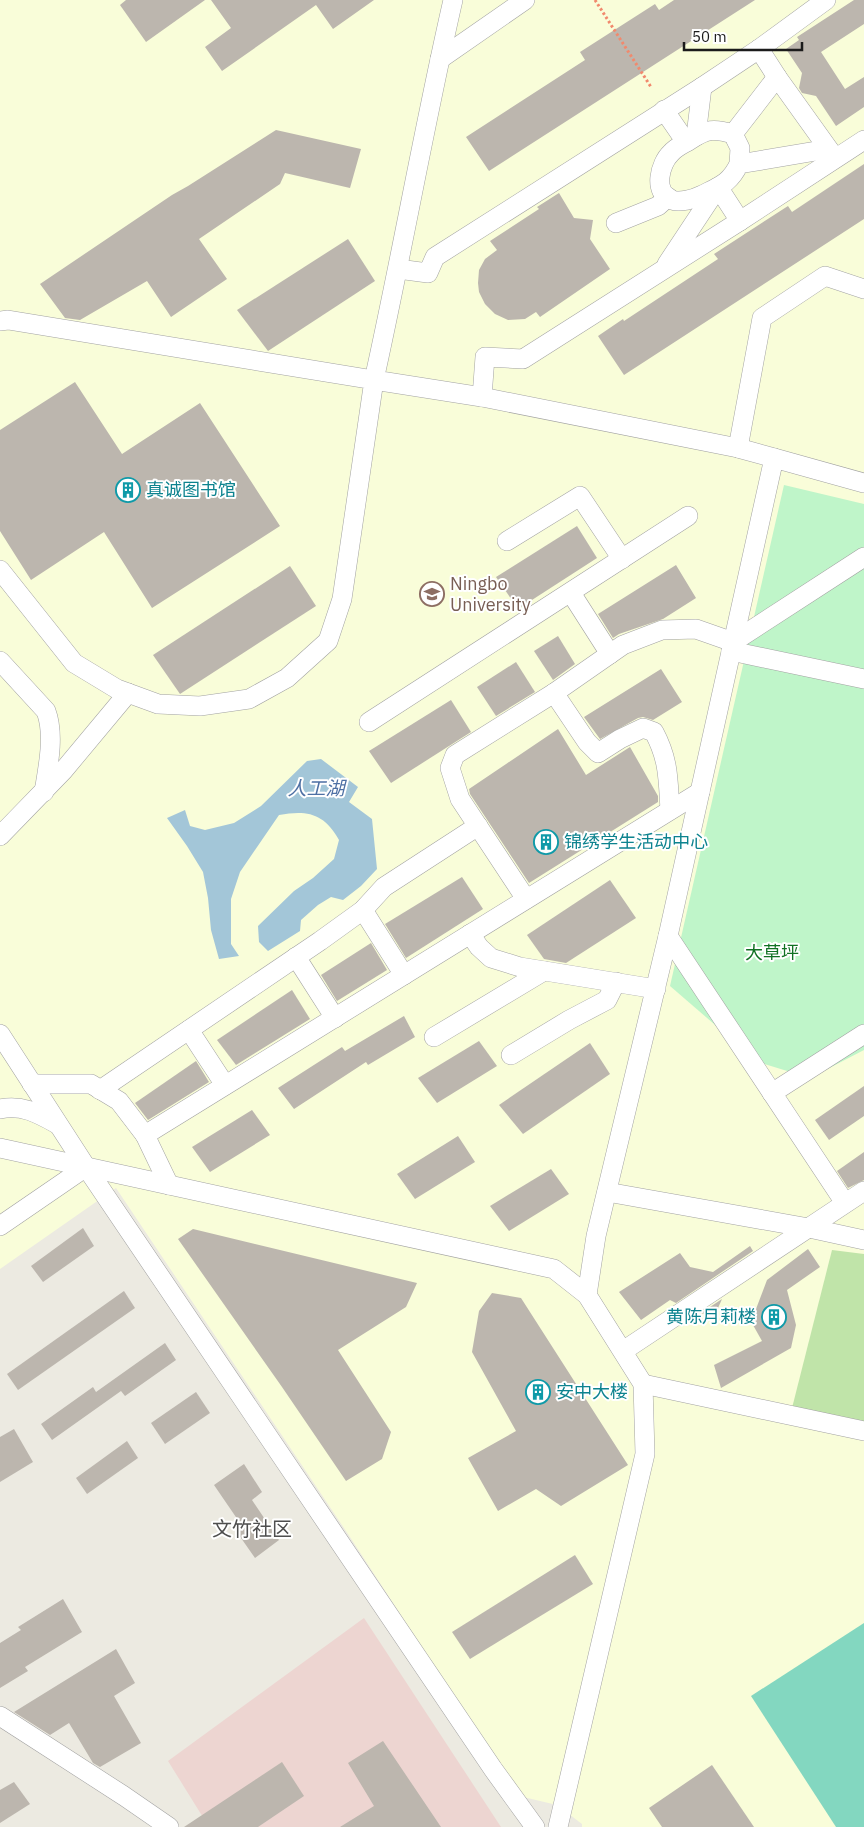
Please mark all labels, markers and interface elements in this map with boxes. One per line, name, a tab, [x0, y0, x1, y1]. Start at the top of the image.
scale bar	[684, 20, 802, 52]
text: 50 m	[692, 27, 727, 46]
building icon: 真诚图书馆	[115, 477, 141, 503]
place label: 真诚图书馆	[146, 478, 236, 501]
place label: Ningbo University	[450, 572, 531, 616]
school or university icon: Ningbo University	[419, 581, 445, 607]
water label: 人工湖	[287, 776, 347, 800]
building icon: 锦绣学生活动中心	[533, 829, 559, 855]
place label: 锦绣学生活动中心	[564, 830, 708, 853]
park label: 大草坪	[745, 941, 799, 964]
building icon: 黄陈月莉楼	[761, 1304, 787, 1330]
place label: 黄陈月莉楼	[666, 1305, 756, 1328]
building icon: 安中大楼	[525, 1379, 551, 1405]
place label: 安中大楼	[556, 1380, 628, 1403]
district label: 文竹社区	[212, 1515, 292, 1542]

